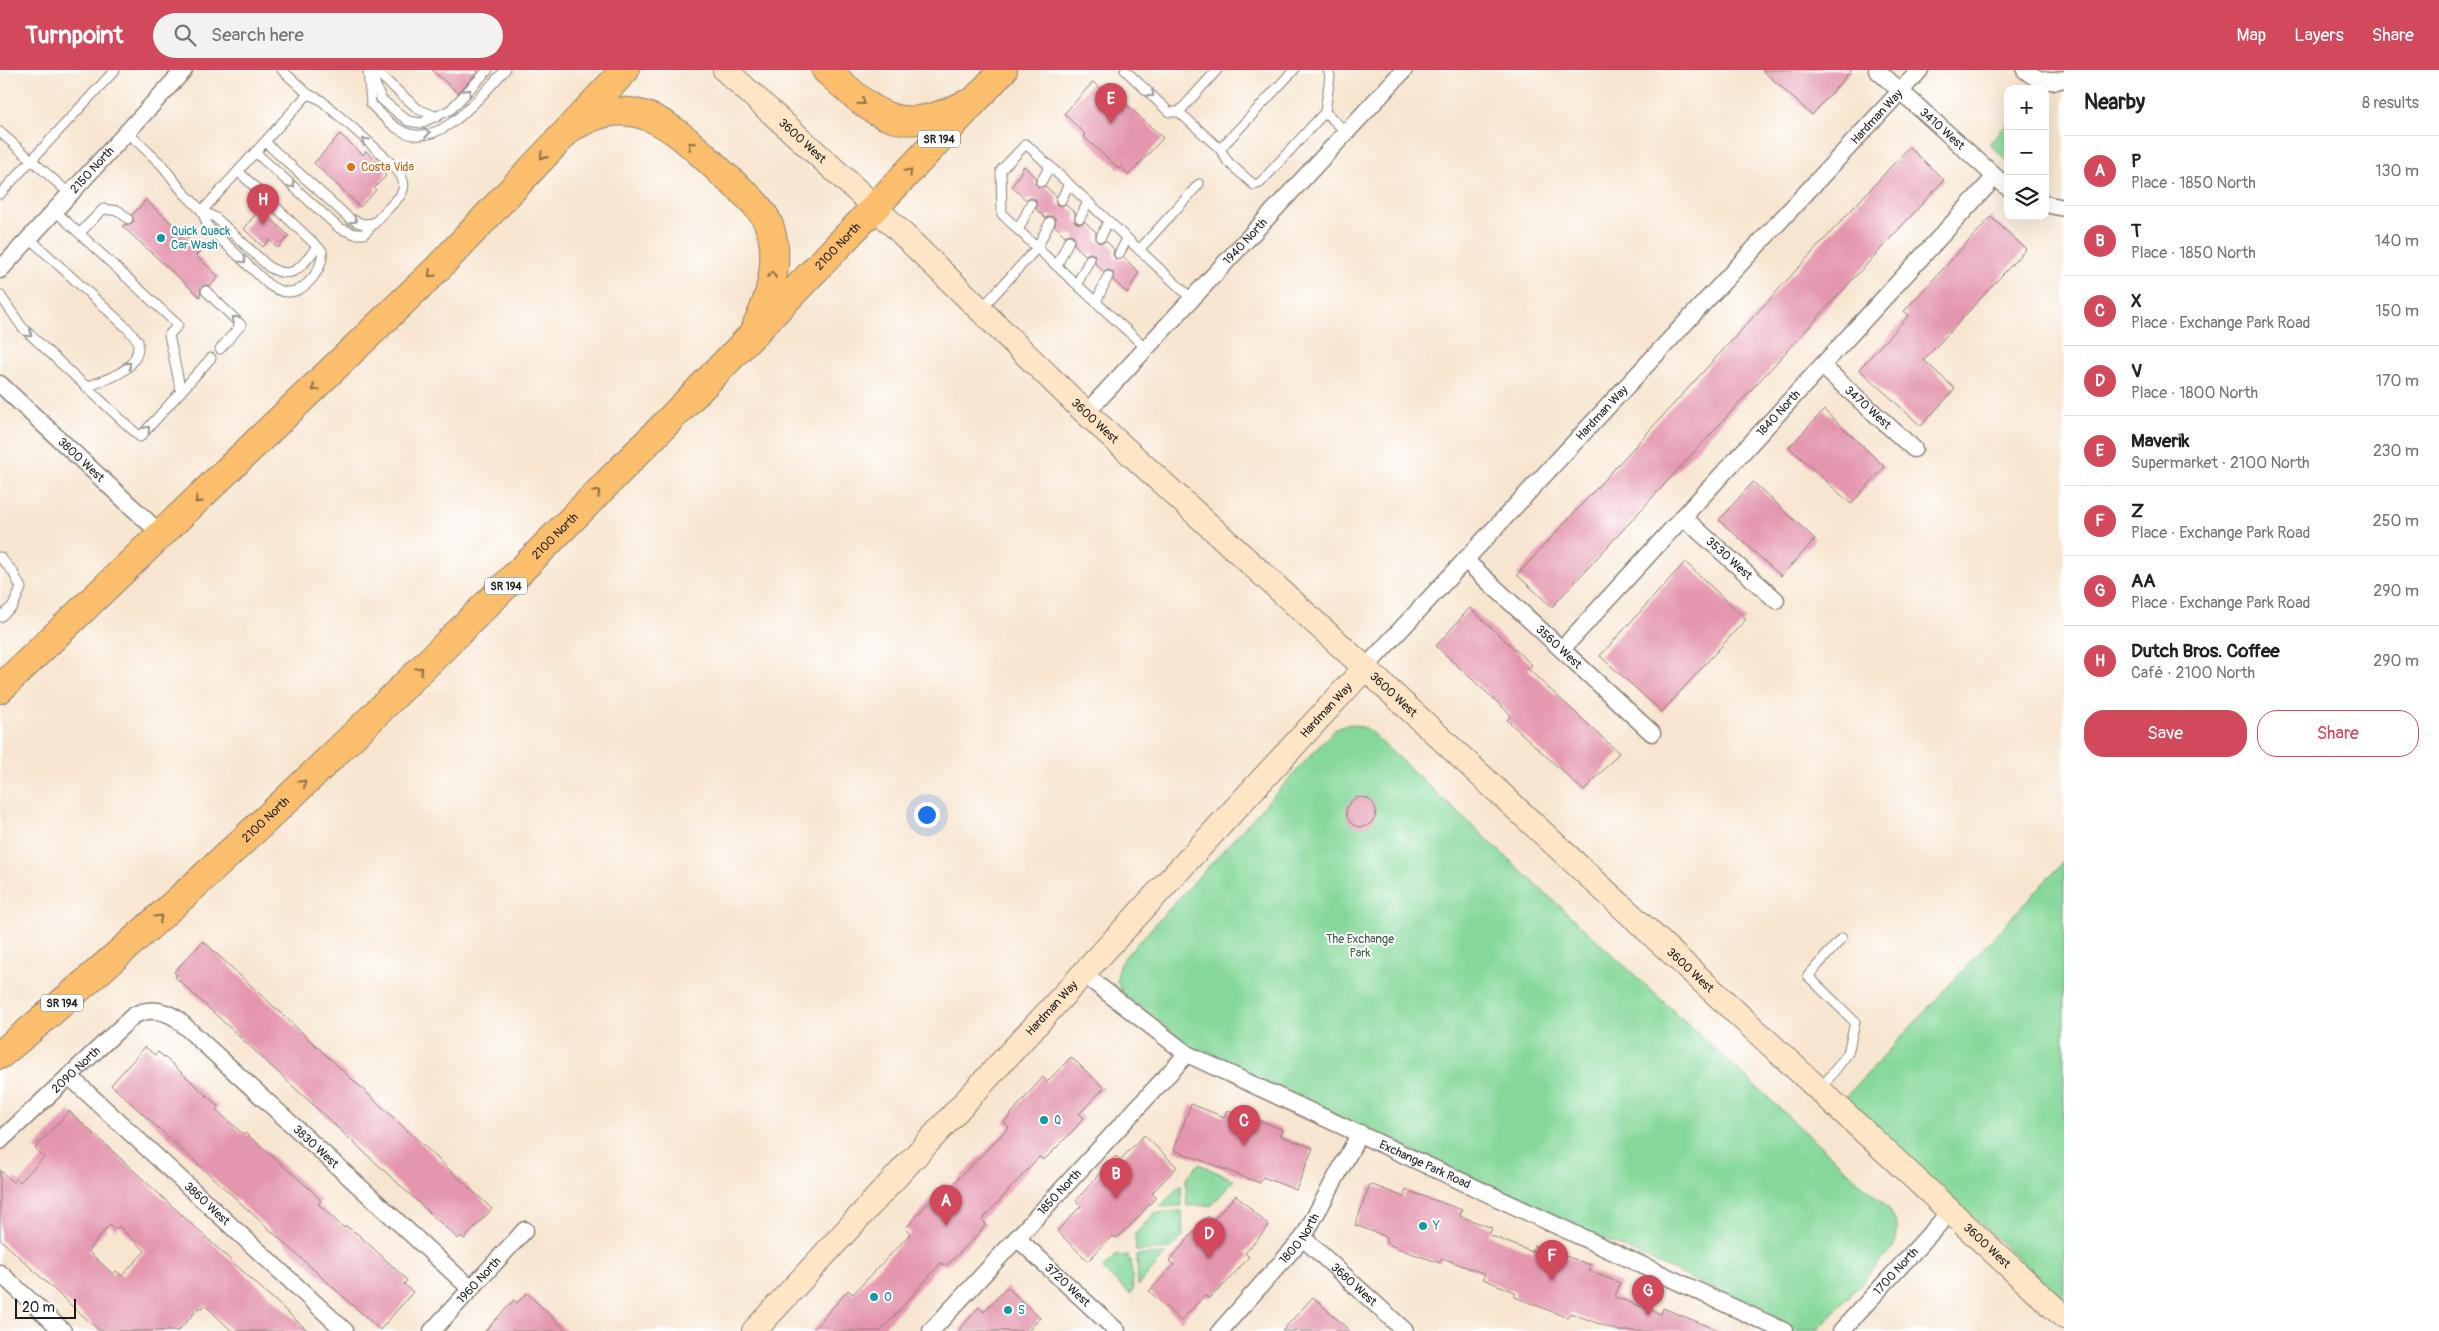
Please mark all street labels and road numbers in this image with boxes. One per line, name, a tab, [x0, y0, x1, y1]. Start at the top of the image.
street label: Hardman Way	[1848, 87, 1906, 148]
street label: 3410 West	[1916, 105, 1968, 154]
street label: 3600 West	[775, 116, 829, 167]
road number: SR 194	[918, 131, 960, 148]
street label: 2150 North	[67, 144, 118, 197]
street label: 1940 North	[1220, 215, 1271, 268]
street label: 2100 North	[812, 220, 864, 273]
street label: Hardman Way	[1573, 383, 1631, 444]
street label: 3470 West	[1841, 383, 1894, 433]
street label: 1840 North	[1754, 387, 1804, 440]
street label: 3600 West	[1068, 396, 1121, 447]
street label: 3800 West	[54, 435, 107, 485]
street label: 2100 North	[529, 510, 582, 563]
street label: 3530 West	[1703, 534, 1755, 583]
road number: SR 194	[485, 578, 527, 594]
street label: 3560 West	[1532, 622, 1585, 672]
street label: 3600 West	[1366, 669, 1420, 721]
street label: Hardman Way	[1297, 680, 1355, 741]
street label: 2100 North	[239, 794, 293, 846]
street label: 3600 West	[1663, 945, 1717, 996]
street label: Hardman Way	[1023, 978, 1081, 1039]
road number: SR 194	[41, 994, 83, 1011]
street label: 2090 North	[49, 1043, 104, 1097]
street label: 3830 West	[290, 1122, 342, 1172]
street label: Exchange Park Road	[1377, 1137, 1473, 1192]
street label: 1850 North	[1035, 1166, 1085, 1219]
street label: 3860 West	[181, 1179, 233, 1229]
street label: 1800 North	[1276, 1211, 1323, 1267]
street label: 3600 West	[1960, 1220, 2014, 1272]
street label: 1700 North	[1870, 1244, 1922, 1299]
street label: 1960 North	[454, 1254, 505, 1307]
street label: 3720 West	[1041, 1260, 1093, 1310]
street label: 3680 West	[1328, 1260, 1380, 1310]

